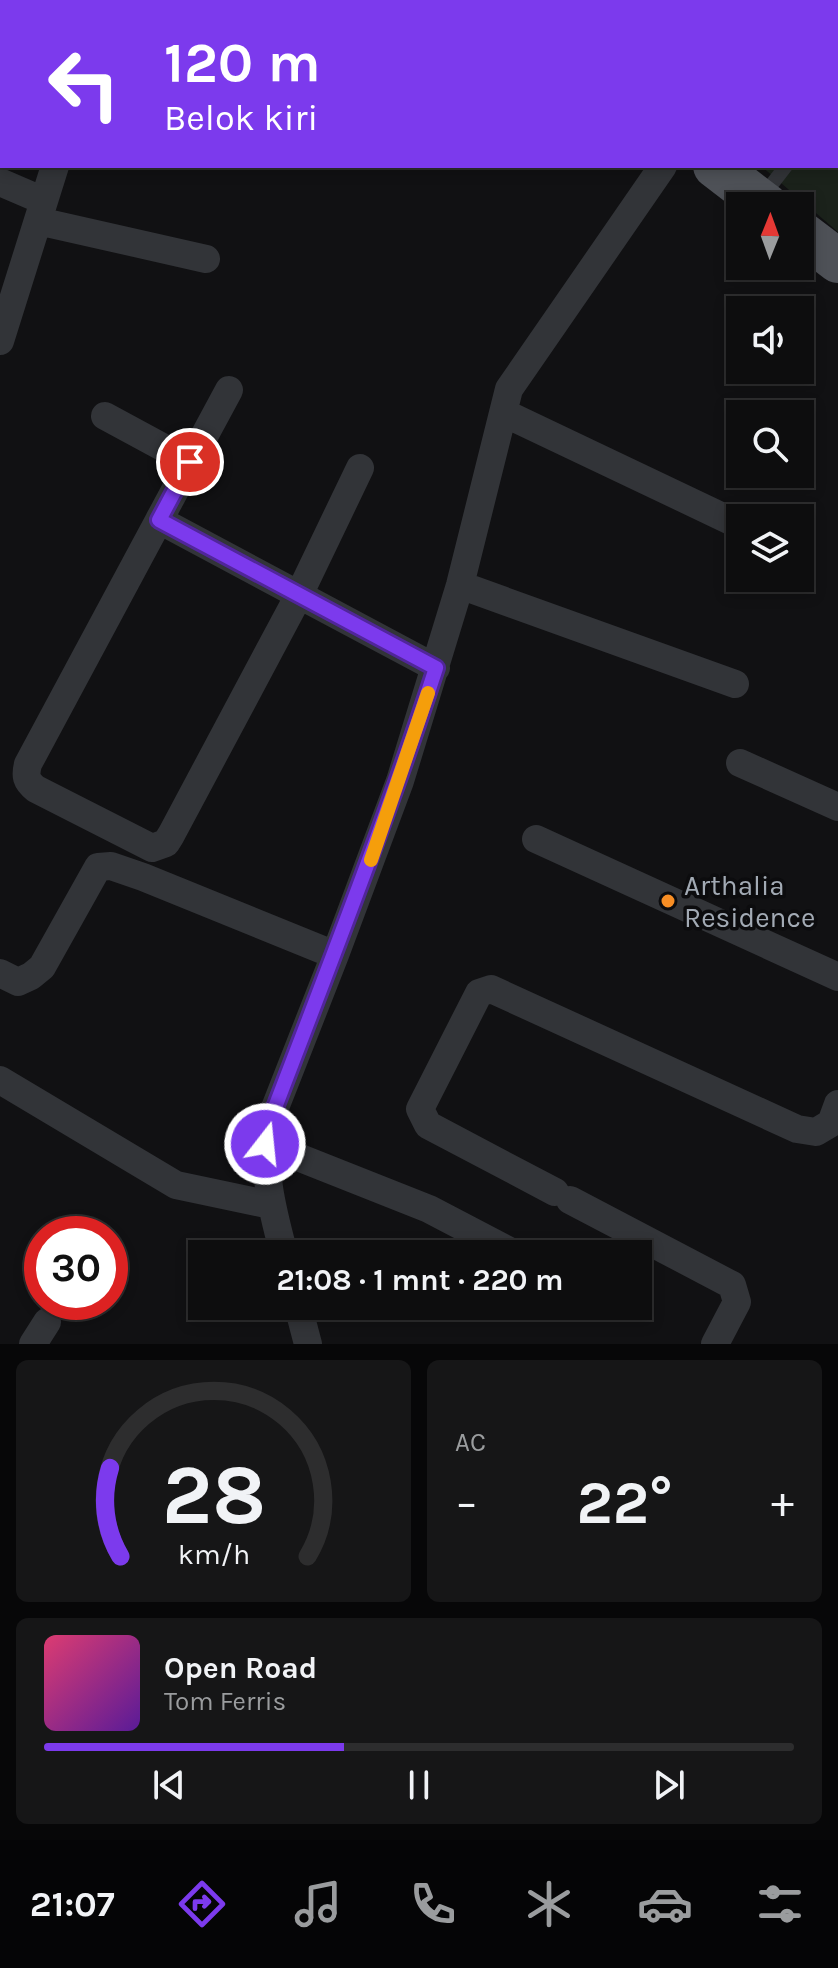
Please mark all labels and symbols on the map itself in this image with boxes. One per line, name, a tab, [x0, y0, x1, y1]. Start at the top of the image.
north arrow	[726, 192, 814, 280]
pin	[156, 428, 224, 496]
place label: Arthalia Residence	[684, 869, 815, 934]
marker: Arthalia Residence	[659, 892, 677, 910]
position arrow	[223, 1102, 307, 1186]
speed limit sign: 30	[24, 1216, 128, 1320]

